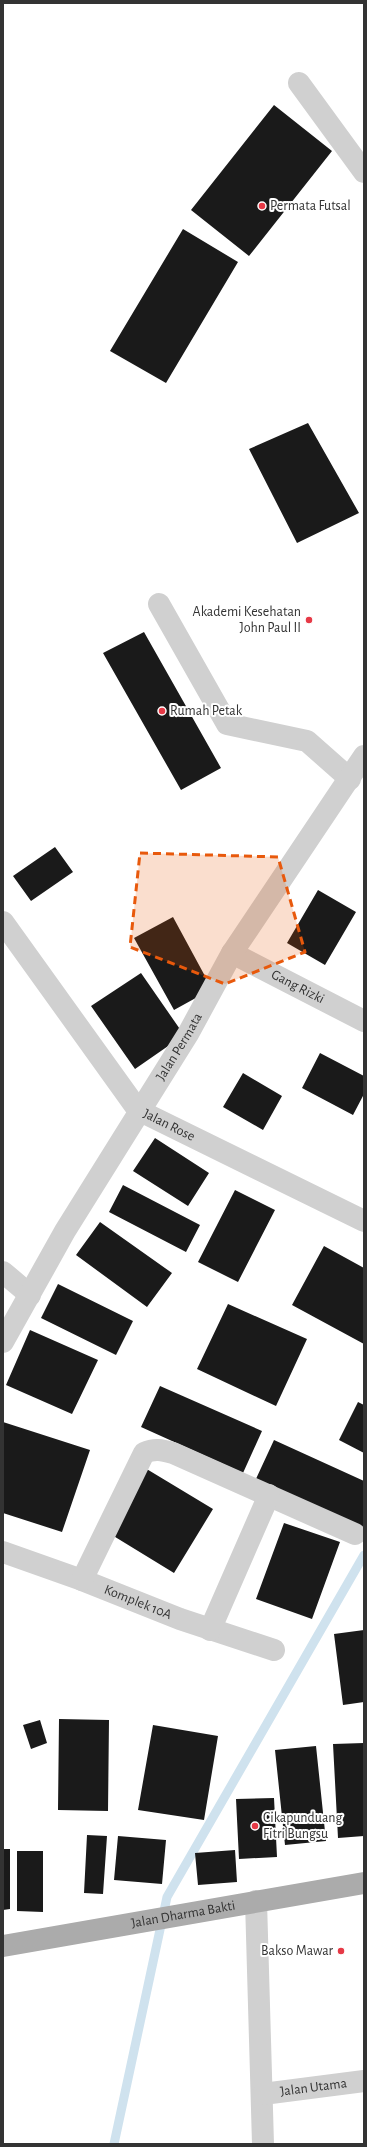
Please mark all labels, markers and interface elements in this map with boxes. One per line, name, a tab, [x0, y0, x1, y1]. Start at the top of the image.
place label: Permata Futsal	[270, 199, 351, 213]
marker: Permata Futsal	[257, 201, 267, 211]
place label: Akademi Kesehatan John Paul II	[193, 605, 301, 635]
marker: Akademi Kesehatan John Paul II	[304, 615, 314, 625]
place label: Rumah Petak	[170, 704, 243, 718]
marker: Rumah Petak	[157, 706, 167, 716]
street label: Gang Rizki	[269, 967, 327, 1006]
street label: Jalan Permata	[154, 1010, 205, 1083]
street label: Jalan Rose	[141, 1107, 197, 1144]
street label: Komplek 10A	[102, 1583, 174, 1622]
place label: Cikapunduang Fitri Bungsu	[263, 1811, 343, 1841]
marker: Cikapunduang Fitri Bungsu	[250, 1821, 260, 1831]
street label: Jalan Dharma Bakti	[130, 1899, 236, 1930]
place label: Bakso Mawar	[261, 1944, 333, 1958]
marker: Bakso Mawar	[336, 1946, 346, 1956]
street label: Jalan Utama	[279, 2076, 348, 2099]

